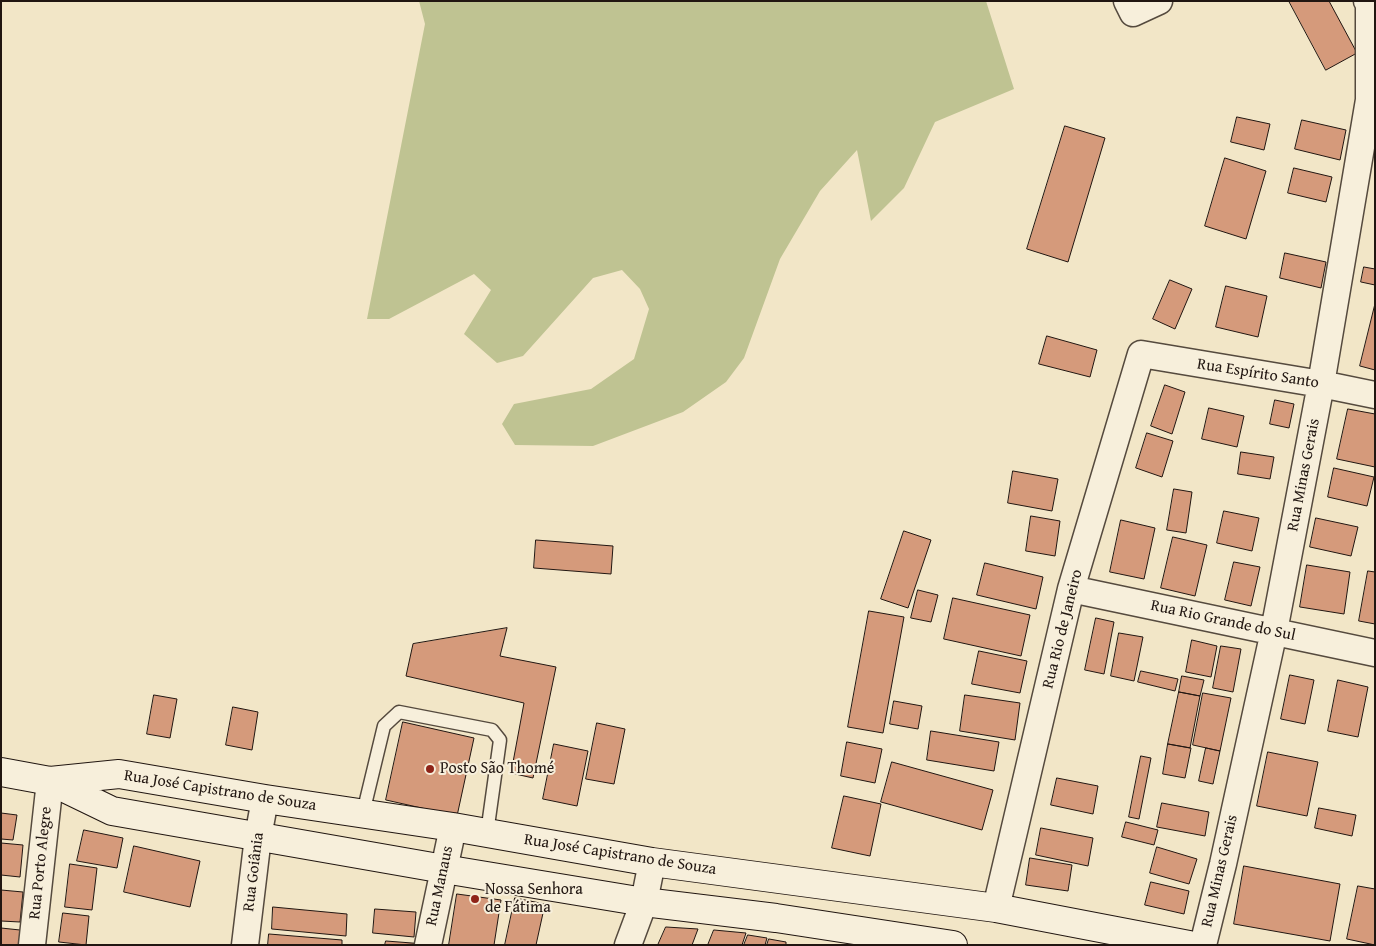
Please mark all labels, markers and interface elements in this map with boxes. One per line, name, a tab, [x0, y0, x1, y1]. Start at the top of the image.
street label: Rua Espírito Santo	[1196, 355, 1320, 393]
street label: Rua Minas Gerais	[1284, 417, 1324, 533]
street label: Rua Rio de Janeiro	[1039, 567, 1087, 691]
street label: Rua Rio Grande do Sul	[1149, 596, 1297, 646]
place label: Posto São Thomé	[440, 759, 554, 779]
marker: Posto São Thomé	[424, 763, 436, 775]
street label: Rua José Capistrano de Souza	[123, 766, 317, 816]
street label: Rua Porto Alegre	[26, 806, 56, 920]
street label: Rua Minas Gerais	[1198, 813, 1242, 929]
street label: Rua José Capistrano de Souza	[523, 830, 717, 880]
street label: Rua Goiânia	[240, 831, 268, 913]
street label: Rua Manaus	[422, 844, 458, 928]
place label: Nossa Senhora de Fátima	[485, 880, 583, 918]
marker: Nossa Senhora de Fátima	[469, 893, 481, 905]

